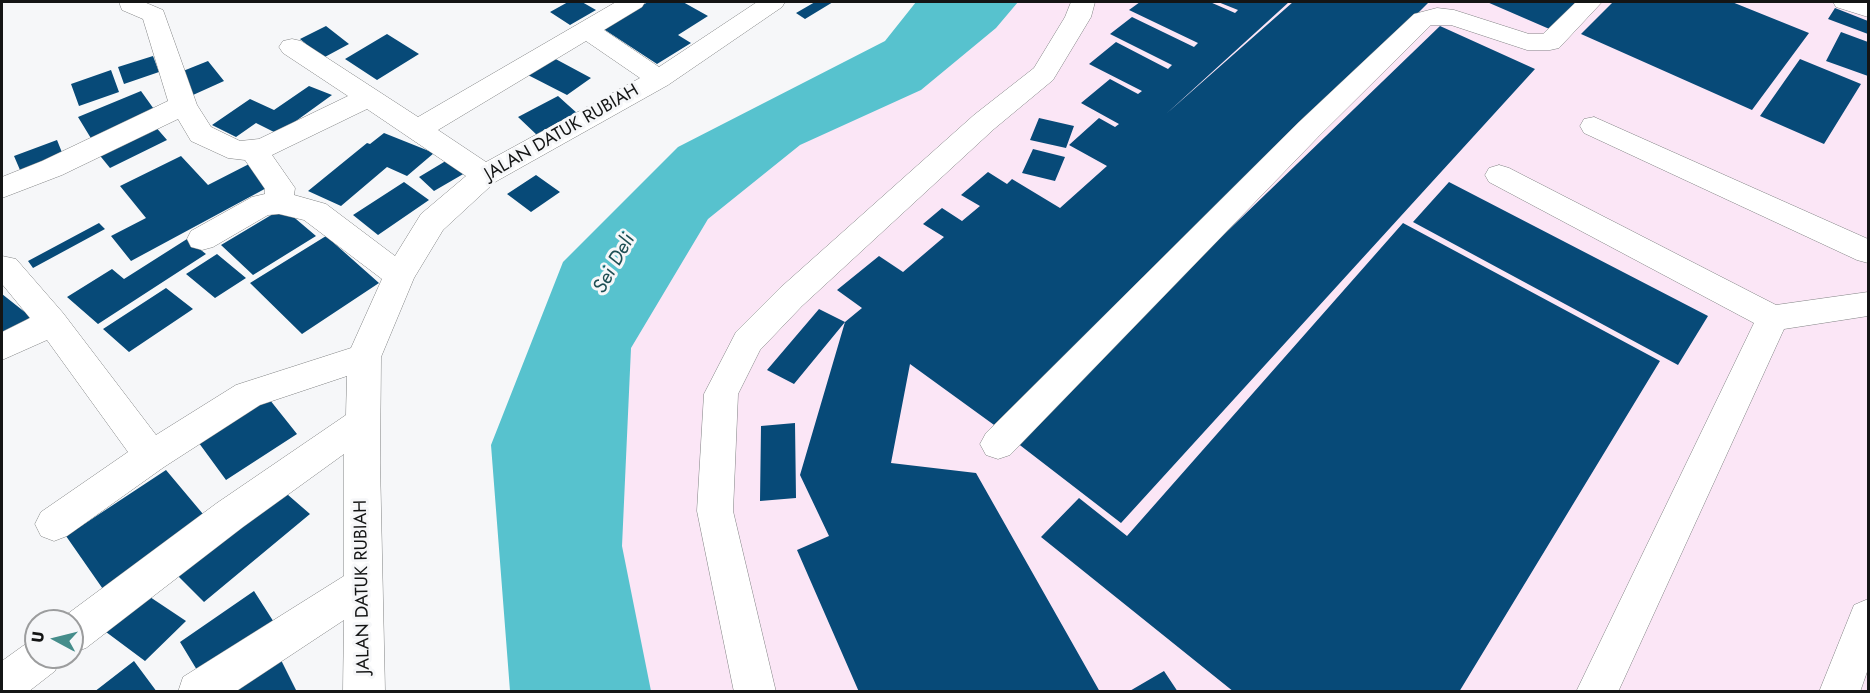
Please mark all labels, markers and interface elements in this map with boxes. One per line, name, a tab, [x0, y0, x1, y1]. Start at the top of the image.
street label: JALAN DATUK RUBIAH	[481, 80, 643, 186]
water label: Sei Deli	[589, 230, 641, 298]
street label: JALAN DATUK RUBIAH	[351, 500, 375, 674]
north arrow	[24, 609, 84, 669]
text: U	[26, 630, 50, 644]

